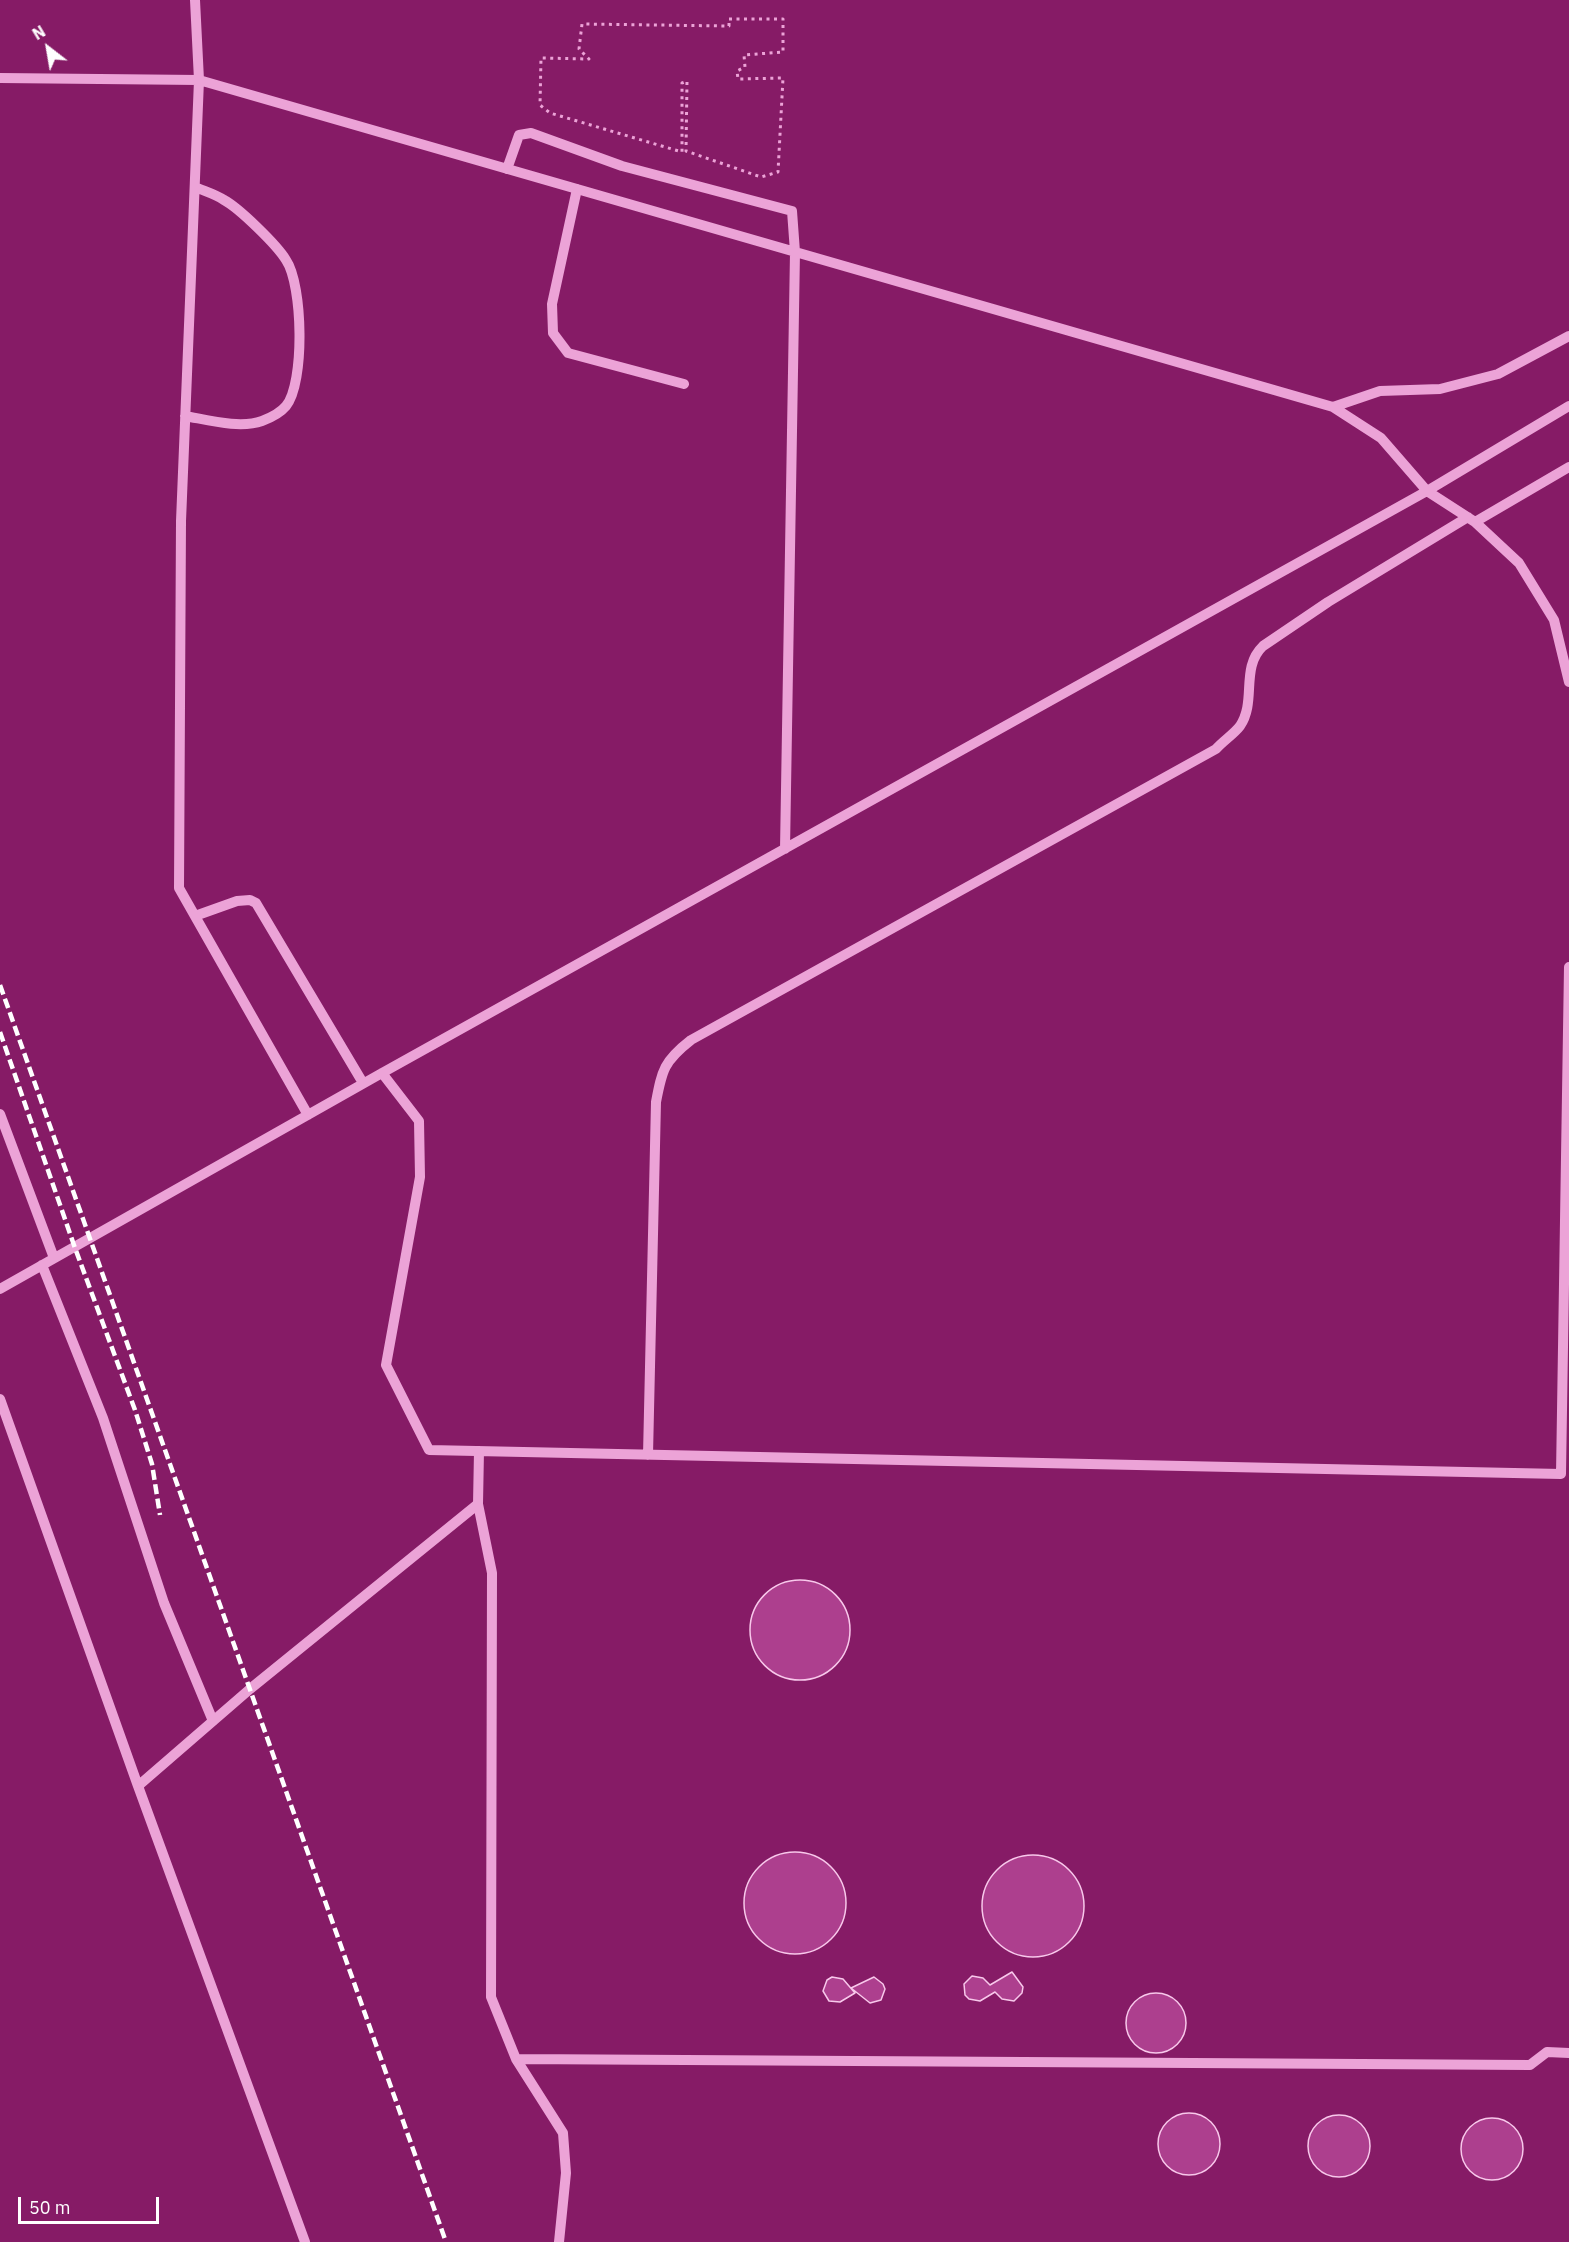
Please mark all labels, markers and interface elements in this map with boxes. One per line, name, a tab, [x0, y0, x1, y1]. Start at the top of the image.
north arrow	[18, 18, 78, 78]
text: N	[29, 21, 49, 44]
scale bar	[21, 2185, 162, 2223]
text: 50 m	[29, 2196, 71, 2219]

